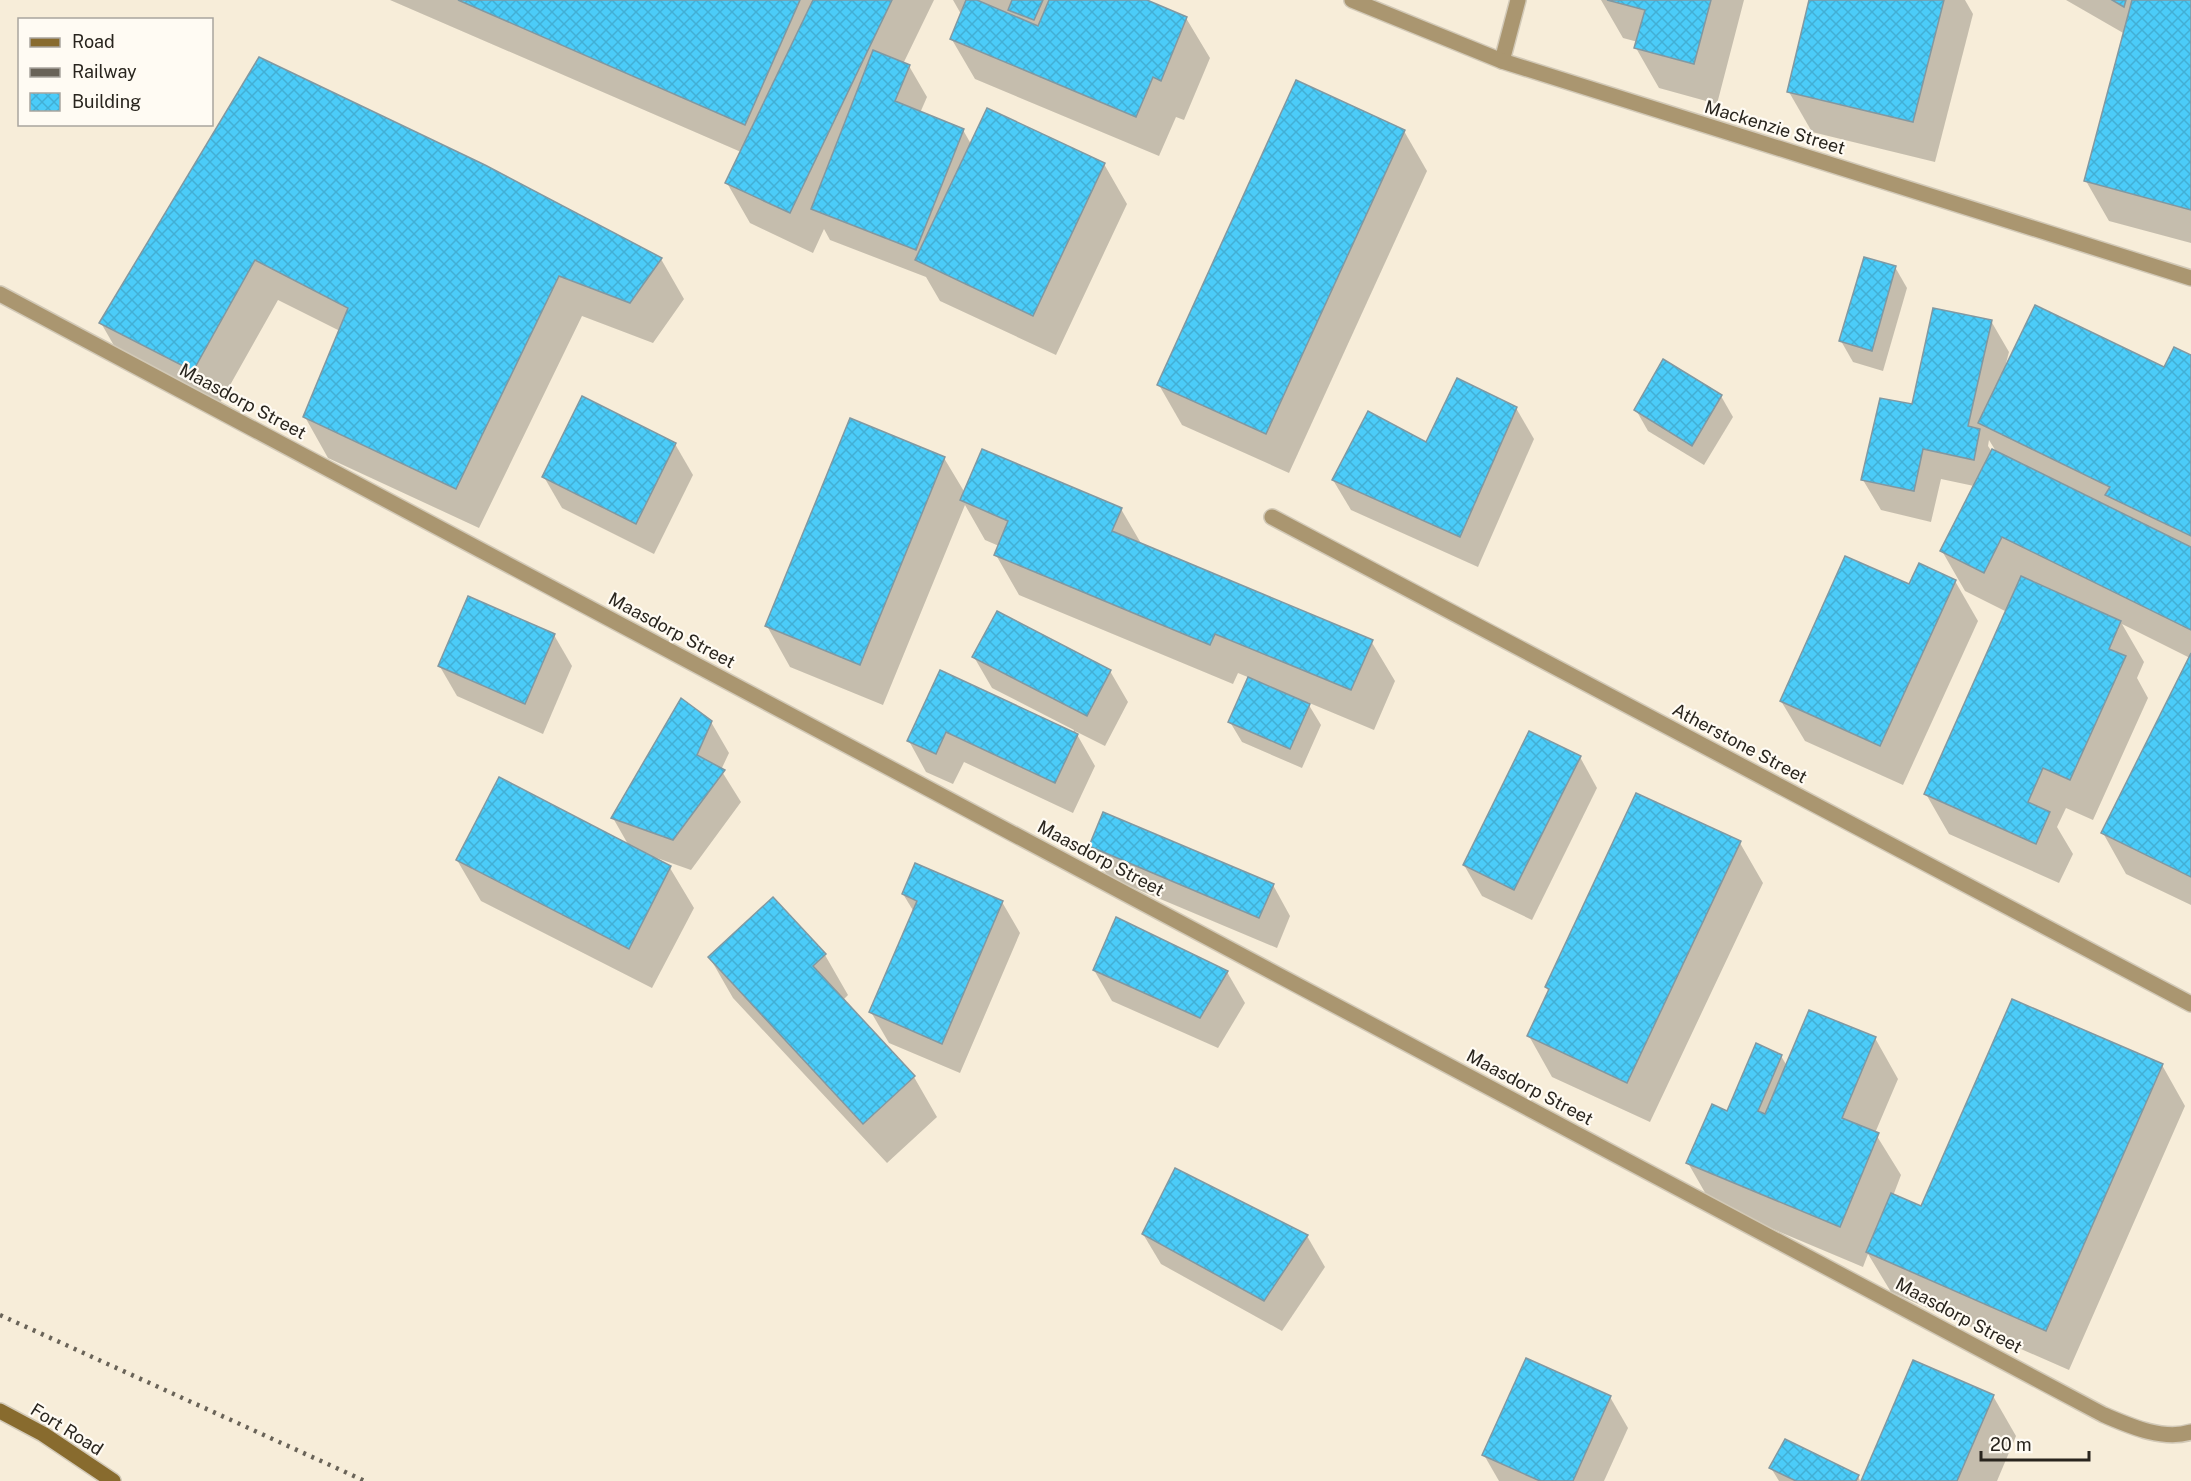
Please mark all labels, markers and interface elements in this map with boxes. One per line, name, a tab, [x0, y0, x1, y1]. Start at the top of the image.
legend	[18, 18, 213, 126]
text: Road	[72, 31, 115, 52]
text: Railway	[72, 61, 137, 82]
text: Building	[72, 91, 141, 112]
street label: Mackenzie Street	[1702, 96, 1848, 158]
street label: Maasdorp Street	[176, 359, 310, 443]
street label: Maasdorp Street	[605, 588, 739, 672]
street label: Atherstone Street	[1669, 699, 1811, 787]
street label: Maasdorp Street	[1034, 816, 1168, 900]
street label: Maasdorp Street	[1463, 1045, 1597, 1129]
street label: Maasdorp Street	[1892, 1273, 2026, 1357]
street label: Fort Road	[27, 1399, 107, 1459]
scale bar	[1981, 1424, 2089, 1462]
text: 20 m	[1990, 1434, 2032, 1455]

